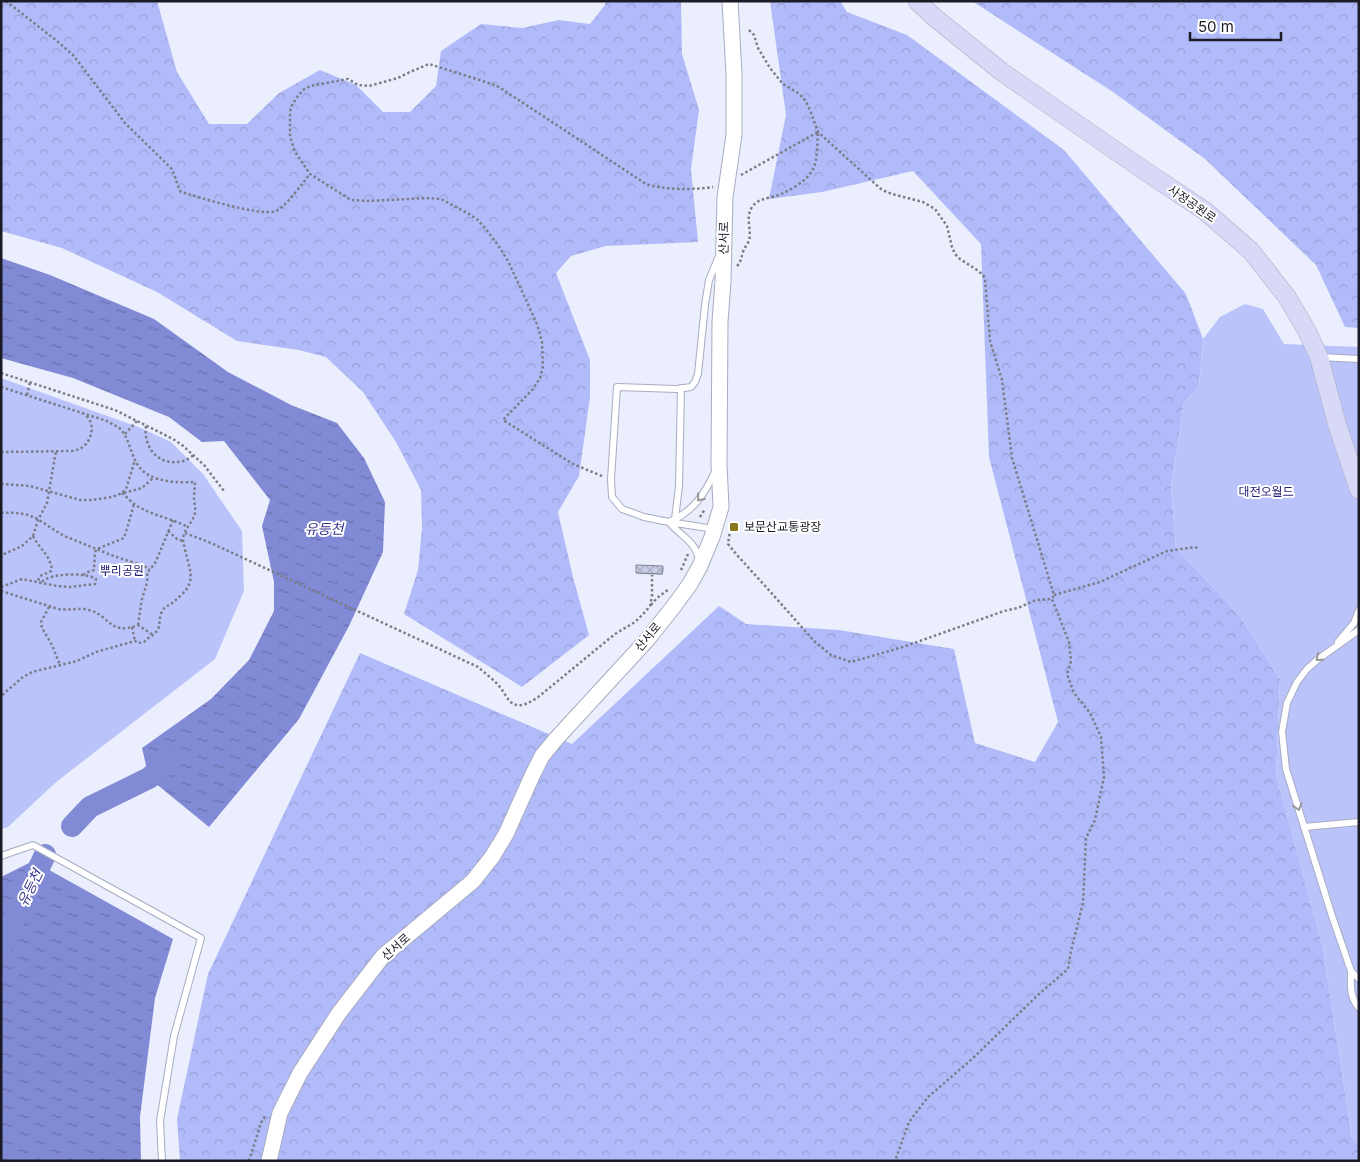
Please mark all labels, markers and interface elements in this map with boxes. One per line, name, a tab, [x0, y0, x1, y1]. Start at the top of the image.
scale bar	[1190, 10, 1281, 42]
text: 50 m	[1198, 17, 1234, 36]
street label: 사정공원로	[1165, 182, 1219, 226]
street label: 산서로	[716, 221, 731, 255]
park label: 대전오월드	[1238, 484, 1294, 499]
one-way arrow	[697, 492, 705, 501]
place label: 보문산교통광장	[744, 519, 821, 534]
water label: 유등천	[305, 520, 344, 537]
marker: 보문산교통광장	[728, 521, 740, 533]
park label: 뿌리공원	[100, 563, 144, 578]
street label: 산서로	[631, 619, 664, 654]
one-way arrow	[1316, 653, 1325, 662]
one-way arrow	[1293, 802, 1303, 811]
water label: 유등천	[13, 866, 46, 909]
street label: 산서로	[378, 930, 413, 963]

